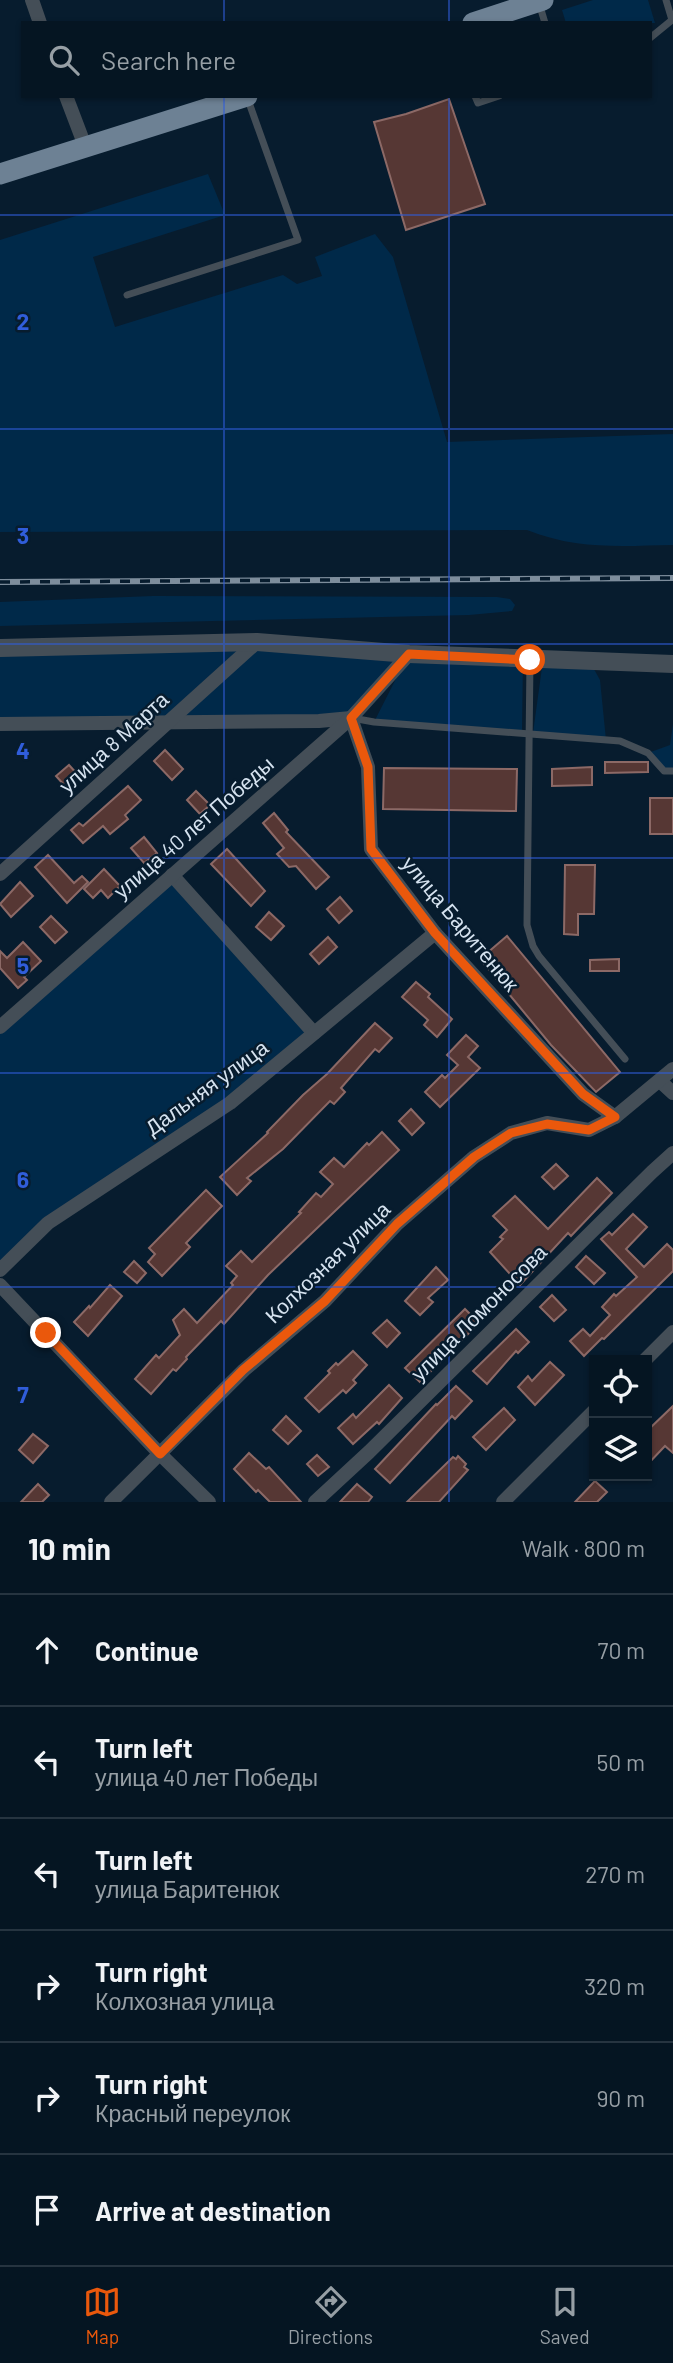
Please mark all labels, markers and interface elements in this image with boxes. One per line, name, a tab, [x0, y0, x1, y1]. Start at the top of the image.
search box	[21, 21, 652, 98]
icon: search	[45, 41, 83, 79]
text: Search here	[101, 44, 236, 75]
text: 2	[17, 307, 29, 335]
text: 3	[17, 521, 29, 549]
route start	[514, 644, 545, 675]
street label: улица 8 Марта	[53, 686, 173, 798]
text: 4	[16, 736, 30, 764]
street label: улица 40 лет Победы	[108, 751, 278, 903]
street label: улица Баритенюк	[397, 850, 525, 996]
text: 5	[17, 951, 29, 979]
street label: Дальняя улица	[140, 1034, 273, 1140]
text: 6	[17, 1165, 29, 1193]
street label: Колхозная улица	[259, 1196, 395, 1328]
street label: улица Ломоносова	[405, 1239, 551, 1385]
route end	[30, 1317, 61, 1348]
map controls	[589, 1355, 652, 1481]
button: locate	[589, 1355, 652, 1418]
text: 7	[17, 1380, 29, 1408]
button: layers	[589, 1418, 652, 1481]
text: 10 min	[28, 1530, 111, 1566]
text: Walk · 800 m	[522, 1534, 645, 1562]
icon: ahead	[28, 1631, 66, 1669]
text: Continue	[95, 1635, 199, 1666]
text: 70 m	[598, 1636, 645, 1664]
text: Turn left	[95, 1732, 193, 1763]
icon: left	[28, 1743, 66, 1781]
text: 50 m	[597, 1748, 645, 1776]
text: улица 40 лет Победы	[95, 1763, 318, 1791]
text: Turn left	[95, 1844, 193, 1875]
icon: left	[28, 1855, 66, 1893]
text: 270 m	[585, 1860, 645, 1888]
text: улица Баритенюк	[95, 1875, 279, 1903]
text: Turn right	[95, 1956, 208, 1987]
icon: right	[28, 1967, 66, 2005]
text: 320 m	[584, 1972, 645, 2000]
text: Колхозная улица	[95, 1987, 274, 2015]
text: Turn right	[95, 2068, 208, 2099]
icon: right	[28, 2079, 66, 2117]
text: 90 m	[596, 2084, 645, 2112]
text: Красный переулок	[95, 2099, 290, 2127]
icon: arrive	[28, 2191, 66, 2229]
text: Arrive at destination	[95, 2195, 331, 2226]
tab: Map	[83, 2283, 121, 2348]
tab: Directions	[288, 2283, 373, 2348]
tab: Saved	[540, 2283, 590, 2348]

